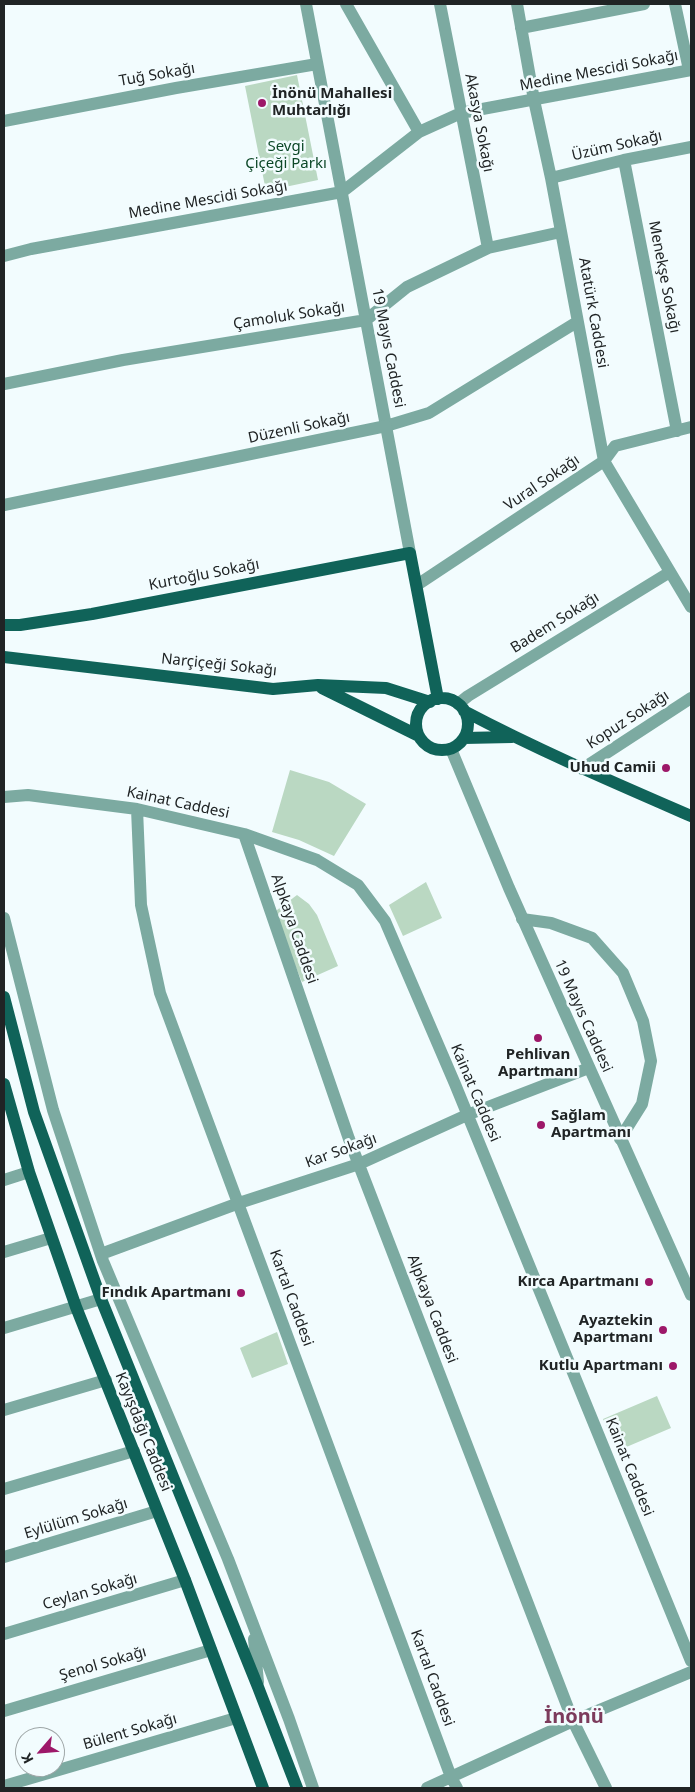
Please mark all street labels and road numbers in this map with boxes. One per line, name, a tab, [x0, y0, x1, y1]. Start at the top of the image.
street label: Medine Mescidi Sokağı	[518, 47, 680, 95]
street label: Tuğ Sokağı	[118, 59, 196, 91]
street label: Akasya Sokağı	[461, 72, 497, 174]
street label: Üzüm Sokağı	[570, 127, 664, 165]
street label: Medine Mescidi Sokağı	[127, 177, 289, 223]
street label: Menekşe Sokağı	[644, 219, 684, 335]
street label: Atatürk Caddesi	[574, 256, 612, 370]
street label: 19 Mayıs Caddesi	[368, 287, 408, 409]
street label: Çamoluk Sokağı	[232, 298, 346, 334]
street label: Düzenli Sokağı	[247, 408, 351, 448]
street label: Vural Sokağı	[501, 451, 583, 515]
street label: Kurtoğlu Sokağı	[147, 555, 261, 595]
street label: Badem Sokağı	[508, 589, 602, 657]
street label: Narçiçeği Sokağı	[160, 650, 278, 680]
street label: Kopuz Sokağı	[583, 687, 673, 753]
street label: Kainat Caddesi	[125, 783, 231, 823]
street label: Alpkaya Caddesi	[267, 872, 321, 986]
street label: 19 Mayıs Caddesi	[550, 957, 616, 1075]
street label: Kainat Caddesi	[446, 1041, 504, 1145]
street label: Kar Sokağı	[303, 1130, 379, 1172]
street label: Kartal Caddesi	[265, 1247, 317, 1349]
street label: Alpkaya Caddesi	[403, 1252, 461, 1366]
street label: Kayışdağı Caddesi	[111, 1370, 175, 1494]
street label: Kainat Caddesi	[601, 1415, 657, 1519]
street label: Eylülüm Sokağı	[22, 1495, 130, 1543]
street label: Ceylan Sokağı	[41, 1570, 139, 1614]
street label: Kartal Caddesi	[406, 1627, 458, 1729]
street label: Şenol Sokağı	[57, 1643, 149, 1685]
street label: Bülent Sokağı	[81, 1710, 179, 1754]

